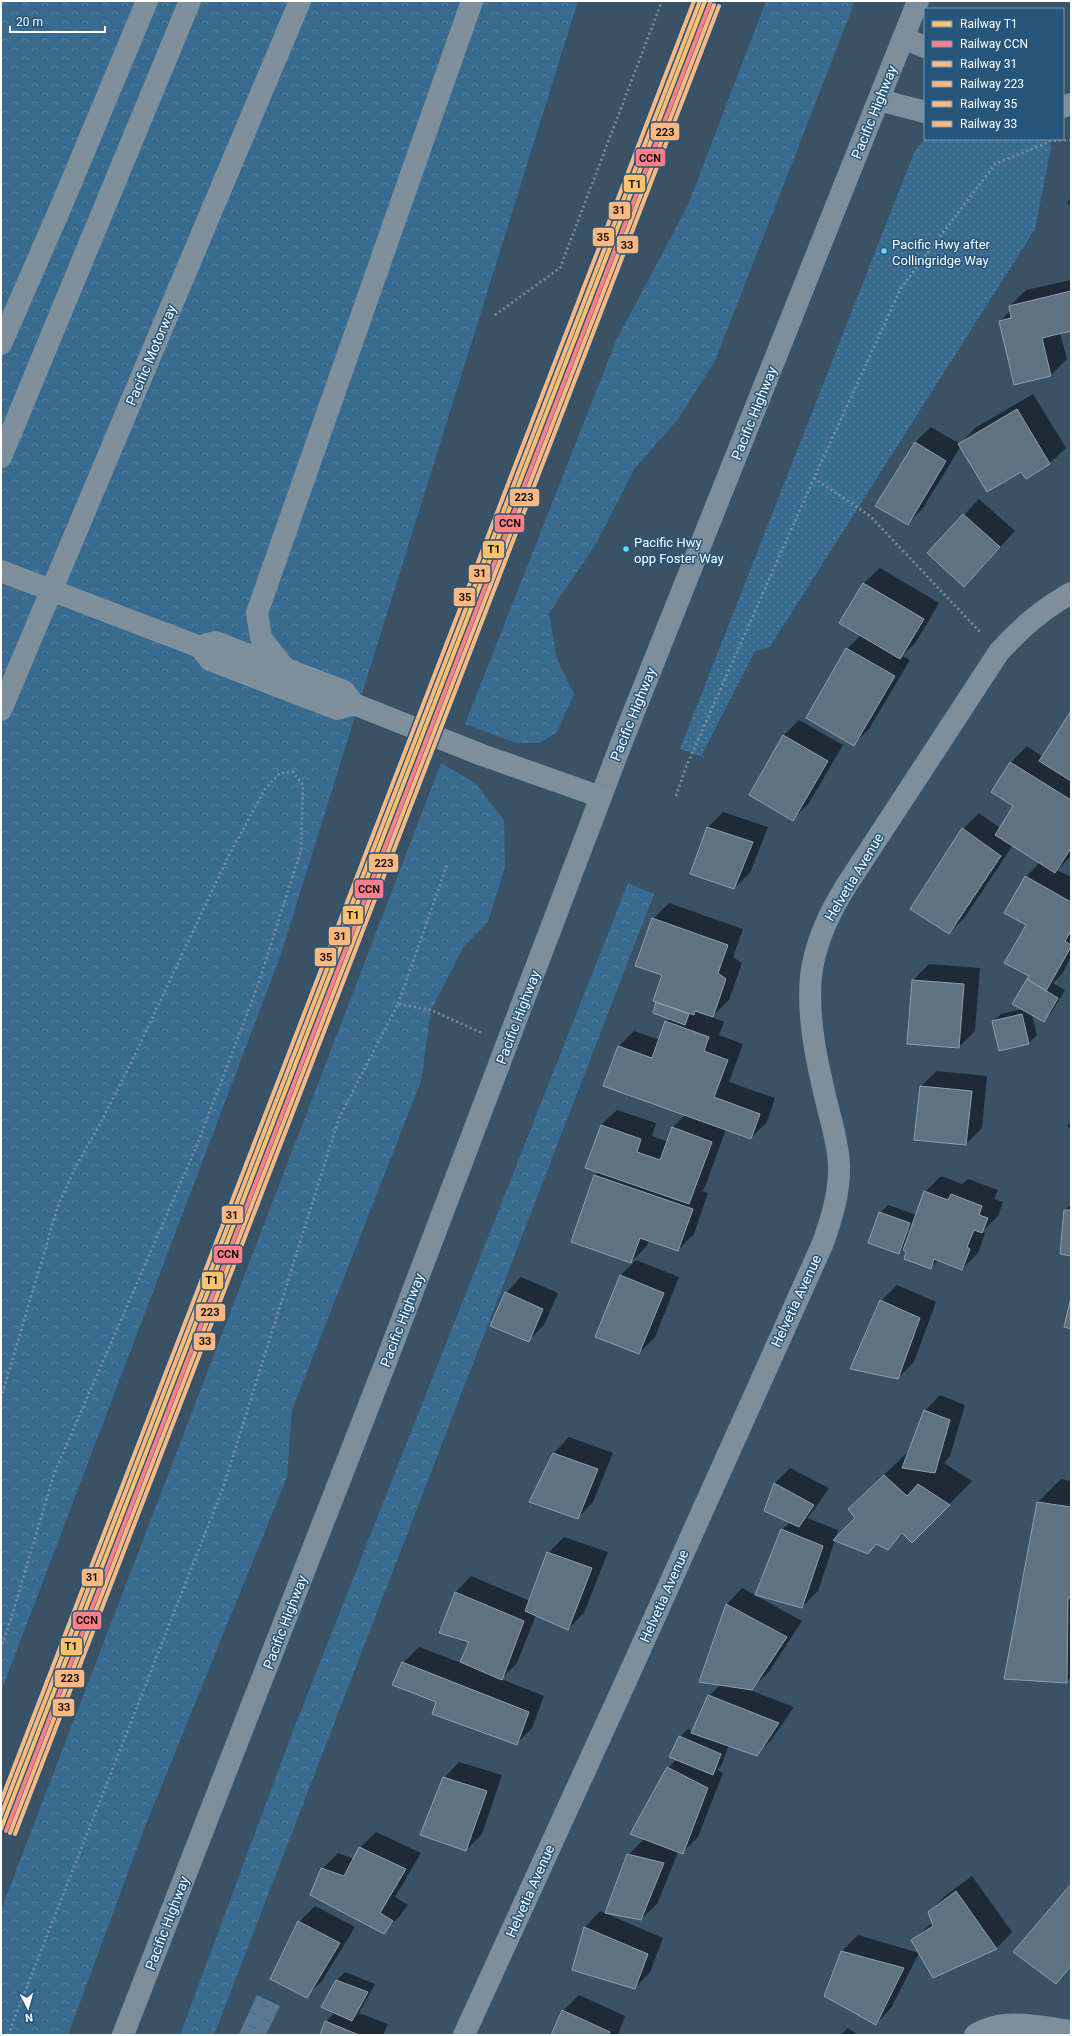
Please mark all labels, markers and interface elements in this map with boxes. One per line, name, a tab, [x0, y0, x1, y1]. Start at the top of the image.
scale bar	[10, 8, 105, 34]
legend	[924, 8, 1064, 140]
text: 20 m	[16, 15, 43, 29]
text: Railway T1	[960, 17, 1018, 31]
text: Railway CCN	[960, 37, 1028, 51]
text: Railway 31	[960, 57, 1017, 71]
street label: Pacific Highway	[848, 63, 900, 161]
text: Railway 223	[960, 77, 1024, 91]
text: Railway 35	[960, 97, 1018, 111]
text: Railway 33	[960, 117, 1017, 131]
line badge: 223	[650, 122, 680, 141]
text: 223	[656, 126, 674, 139]
line badge: CCN	[635, 148, 666, 167]
text: CCN	[639, 152, 661, 165]
line badge: T1	[623, 174, 646, 193]
text: T1	[628, 178, 642, 191]
line badge: 31	[608, 201, 631, 220]
text: 31	[613, 204, 625, 217]
line badge: 35	[592, 227, 615, 247]
text: 35	[597, 231, 609, 244]
line badge: 33	[616, 235, 639, 254]
place label: Pacific Hwy after Collingridge Way	[892, 237, 991, 268]
text: 33	[621, 239, 633, 252]
marker: Pacific Hwy after Collingridge Way	[879, 246, 889, 256]
street label: Pacific Motorway	[123, 302, 180, 408]
street label: Pacific Highway	[728, 364, 780, 462]
line badge: 223	[509, 488, 540, 507]
text: 223	[515, 491, 533, 504]
line badge: CCN	[494, 514, 525, 533]
text: CCN	[499, 517, 521, 530]
place label: Pacific Hwy opp Foster Way	[634, 535, 724, 566]
line badge: T1	[482, 540, 505, 559]
text: T1	[487, 543, 501, 556]
marker: Pacific Hwy opp Foster Way	[621, 544, 631, 554]
line badge: 31	[468, 564, 491, 583]
text: 31	[474, 567, 486, 580]
line badge: 35	[453, 587, 476, 607]
text: 35	[459, 591, 471, 604]
street label: Pacific Highway	[607, 665, 659, 763]
street label: Helvetia Avenue	[821, 830, 887, 924]
line badge: 223	[368, 853, 399, 873]
text: 223	[375, 857, 393, 870]
line badge: CCN	[354, 879, 384, 899]
text: CCN	[358, 883, 380, 896]
line badge: T1	[342, 905, 364, 925]
text: T1	[346, 909, 360, 922]
line badge: 31	[328, 926, 351, 946]
text: 31	[334, 930, 346, 943]
line badge: 35	[314, 947, 337, 967]
text: 35	[320, 951, 332, 964]
street label: Pacific Highway	[493, 967, 543, 1066]
line badge: 31	[221, 1205, 244, 1224]
text: 31	[226, 1209, 238, 1222]
line badge: CCN	[213, 1245, 243, 1264]
text: CCN	[217, 1248, 239, 1261]
street label: Helvetia Avenue	[768, 1252, 824, 1350]
street label: Pacific Highway	[377, 1270, 427, 1369]
line badge: T1	[201, 1271, 224, 1290]
text: T1	[205, 1274, 219, 1287]
line badge: 223	[195, 1303, 226, 1322]
text: 223	[201, 1306, 219, 1319]
line badge: 33	[193, 1332, 216, 1351]
text: 33	[199, 1335, 211, 1348]
street label: Helvetia Avenue	[636, 1547, 692, 1645]
line badge: 31	[81, 1568, 104, 1587]
text: 31	[86, 1571, 98, 1584]
street label: Pacific Highway	[260, 1572, 310, 1671]
line badge: CCN	[72, 1611, 102, 1630]
text: CCN	[76, 1614, 98, 1627]
line badge: T1	[60, 1637, 83, 1656]
text: T1	[64, 1640, 78, 1653]
line badge: 223	[54, 1669, 85, 1688]
text: 223	[61, 1672, 79, 1685]
line badge: 33	[52, 1698, 75, 1717]
text: 33	[58, 1701, 70, 1714]
street label: Helvetia Avenue	[502, 1842, 558, 1940]
street label: Pacific Highway	[142, 1873, 192, 1972]
north arrow	[8, 1988, 48, 2028]
text: N	[24, 2011, 34, 2024]

